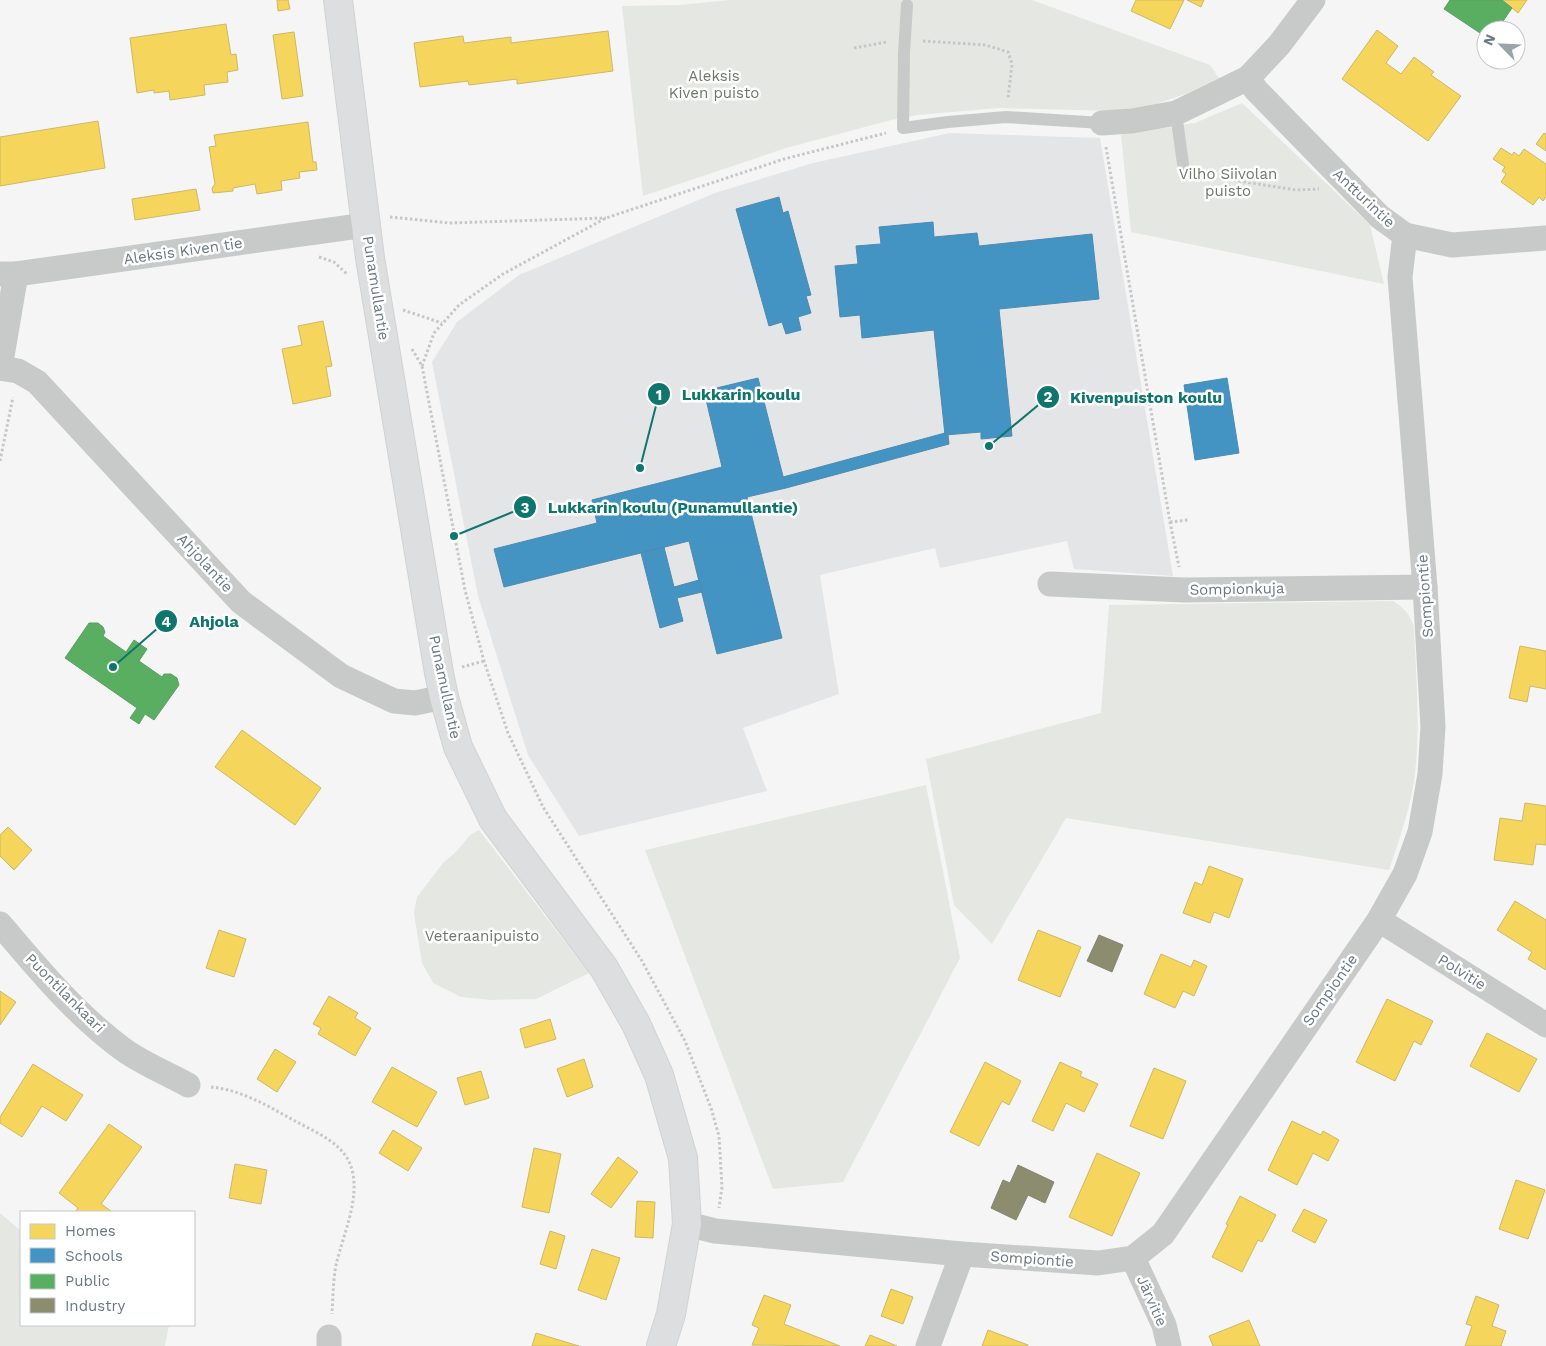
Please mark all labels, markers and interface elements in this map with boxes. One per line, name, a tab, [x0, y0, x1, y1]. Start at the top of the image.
north arrow	[1476, 20, 1526, 70]
text: N	[1480, 32, 1499, 48]
park label: Aleksis Kiven puisto	[669, 67, 759, 102]
park label: Vilho Siivolan puisto	[1179, 165, 1277, 200]
street label: Antturintie	[1329, 165, 1399, 231]
street label: Aleksis Kiven tie	[122, 234, 244, 268]
street label: Punamullantie	[359, 234, 393, 342]
callout: Lukkarin koulu	[647, 379, 811, 410]
callout: Kivenpuiston koulu	[1035, 382, 1232, 413]
text: Lukkarin koulu	[682, 385, 800, 404]
text: 1	[656, 386, 662, 404]
text: 2	[1044, 388, 1053, 406]
text: Kivenpuiston koulu	[1070, 388, 1222, 407]
callout: Lukkarin koulu (Punamullantie)	[512, 492, 808, 523]
text: Lukkarin koulu (Punamullantie)	[548, 498, 798, 517]
text: 3	[521, 499, 530, 517]
street label: Ahjolantie	[173, 530, 237, 596]
street label: Sompiontie	[1413, 554, 1437, 638]
street label: Sompionkuja	[1189, 579, 1285, 599]
callout: Ahjola	[154, 606, 249, 637]
text: Ahjola	[189, 612, 240, 631]
text: 4	[161, 613, 171, 631]
street label: Punamullantie	[425, 634, 465, 740]
park label: Veteraanipuisto	[425, 927, 539, 945]
street label: Puontilankaari	[22, 950, 108, 1036]
street label: Polvitie	[1435, 950, 1489, 994]
street label: Sompiontie	[1299, 951, 1361, 1029]
legend	[20, 1211, 195, 1326]
text: Homes	[65, 1222, 116, 1240]
text: Schools	[65, 1247, 123, 1265]
street label: Sompiontie	[990, 1247, 1074, 1271]
text: Public	[65, 1272, 110, 1290]
street label: Järvitie	[1133, 1273, 1171, 1329]
text: Industry	[65, 1297, 126, 1315]

